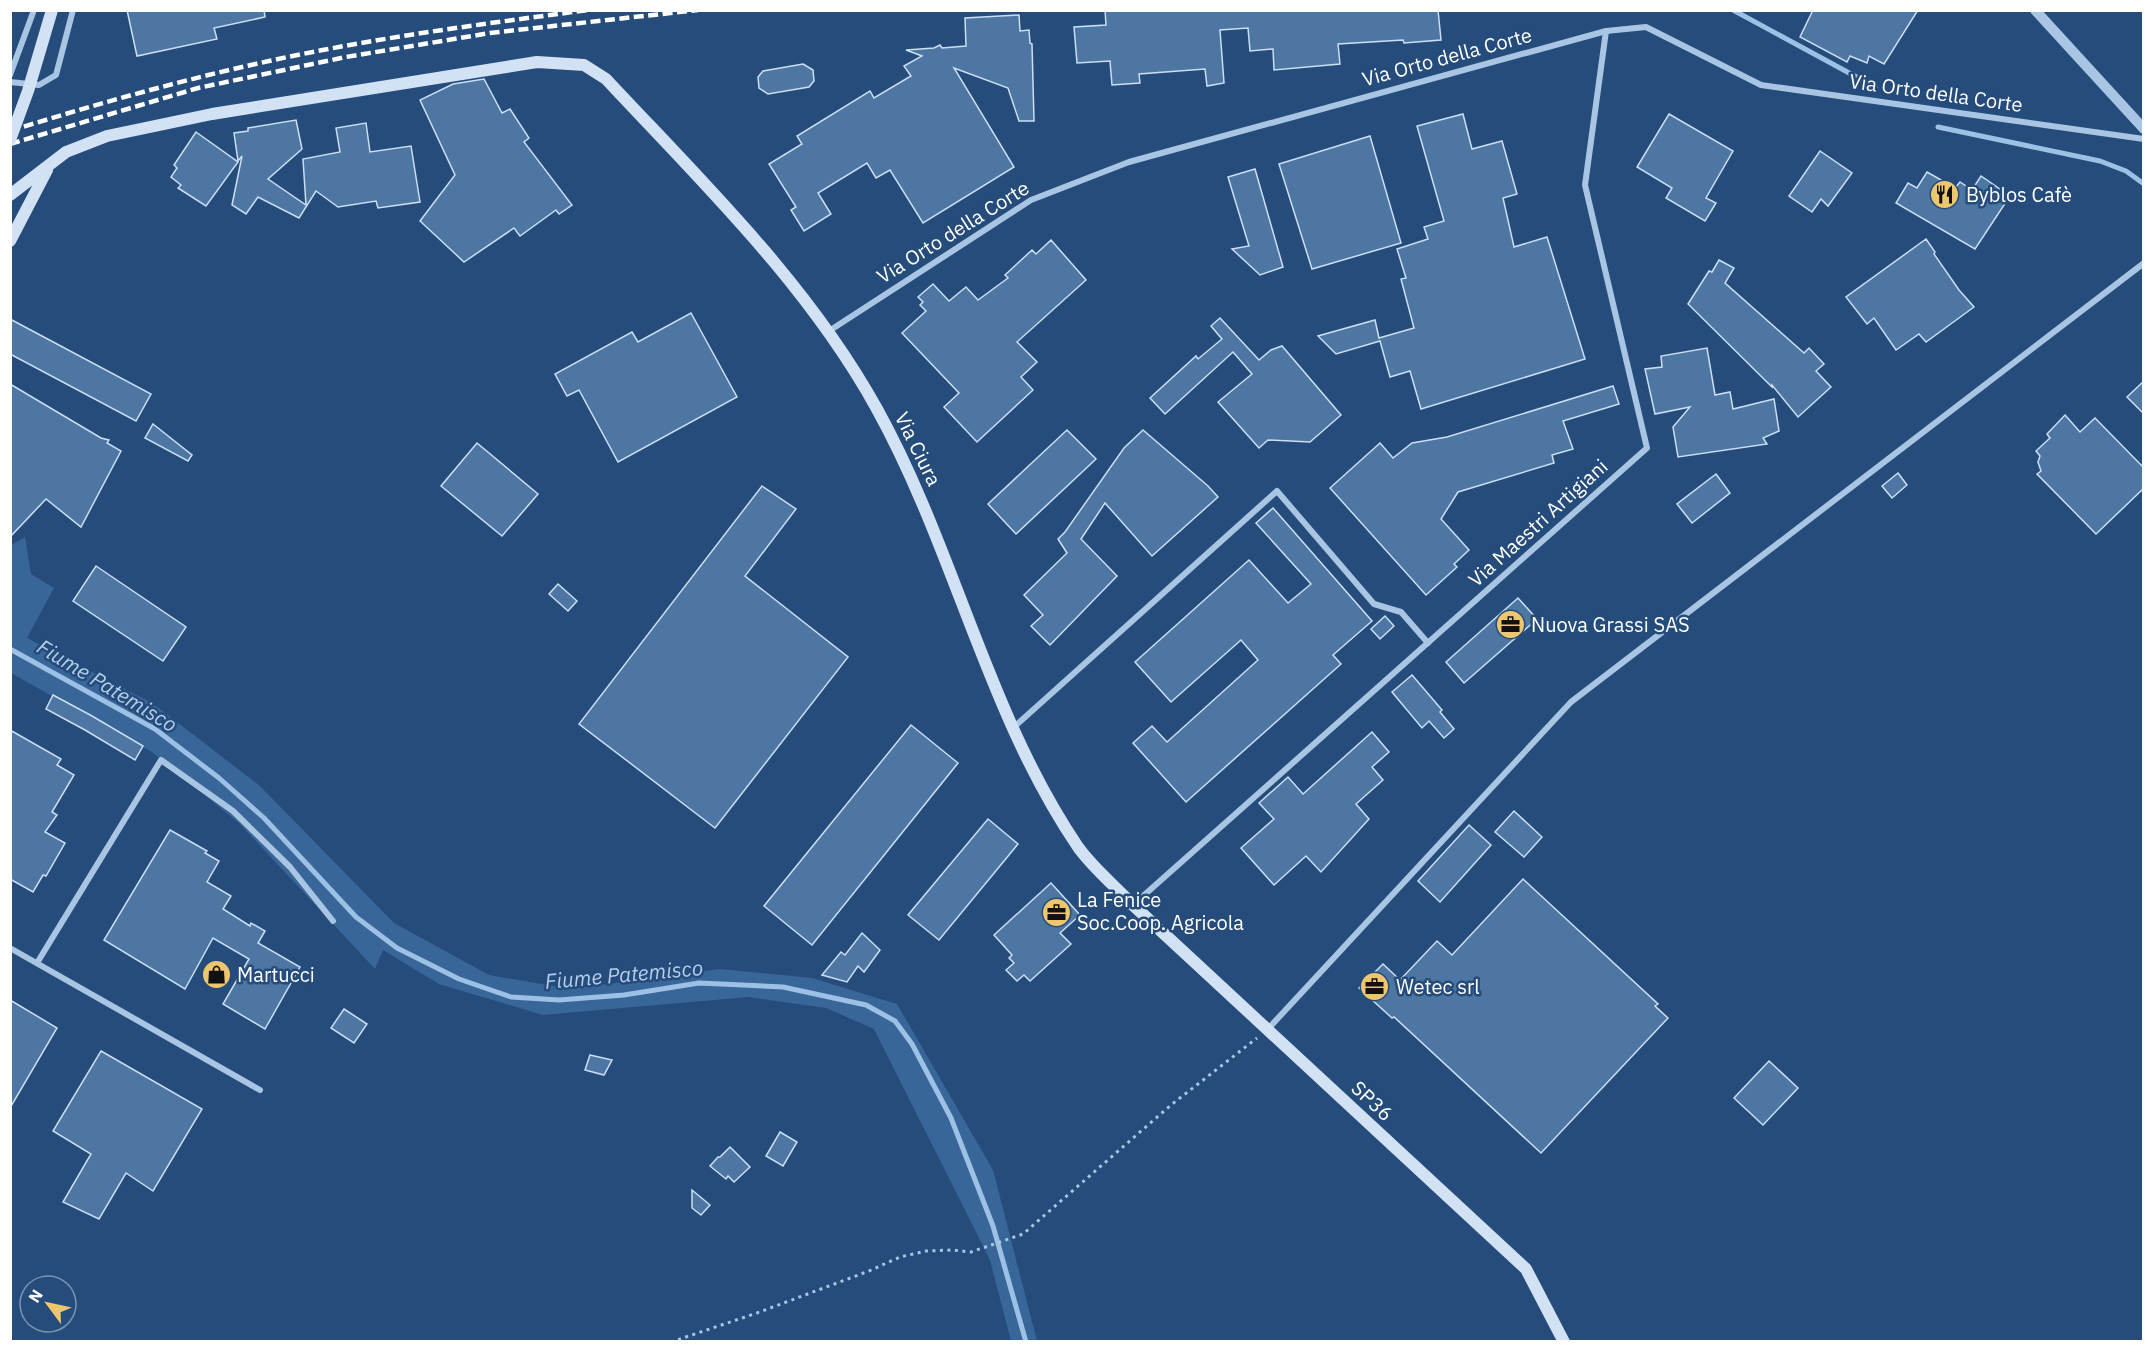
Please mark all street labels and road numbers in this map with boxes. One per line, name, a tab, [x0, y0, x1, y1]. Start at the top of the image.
street label: Via Orto della Corte	[1359, 21, 1535, 92]
street label: Via Orto della Corte	[1848, 67, 2024, 118]
street label: Via Orto della Corte	[871, 174, 1034, 289]
street label: Via Ciura	[889, 407, 948, 491]
street label: Via Maestri Artigiani	[1462, 453, 1613, 593]
street label: SP36	[1346, 1074, 1399, 1127]

